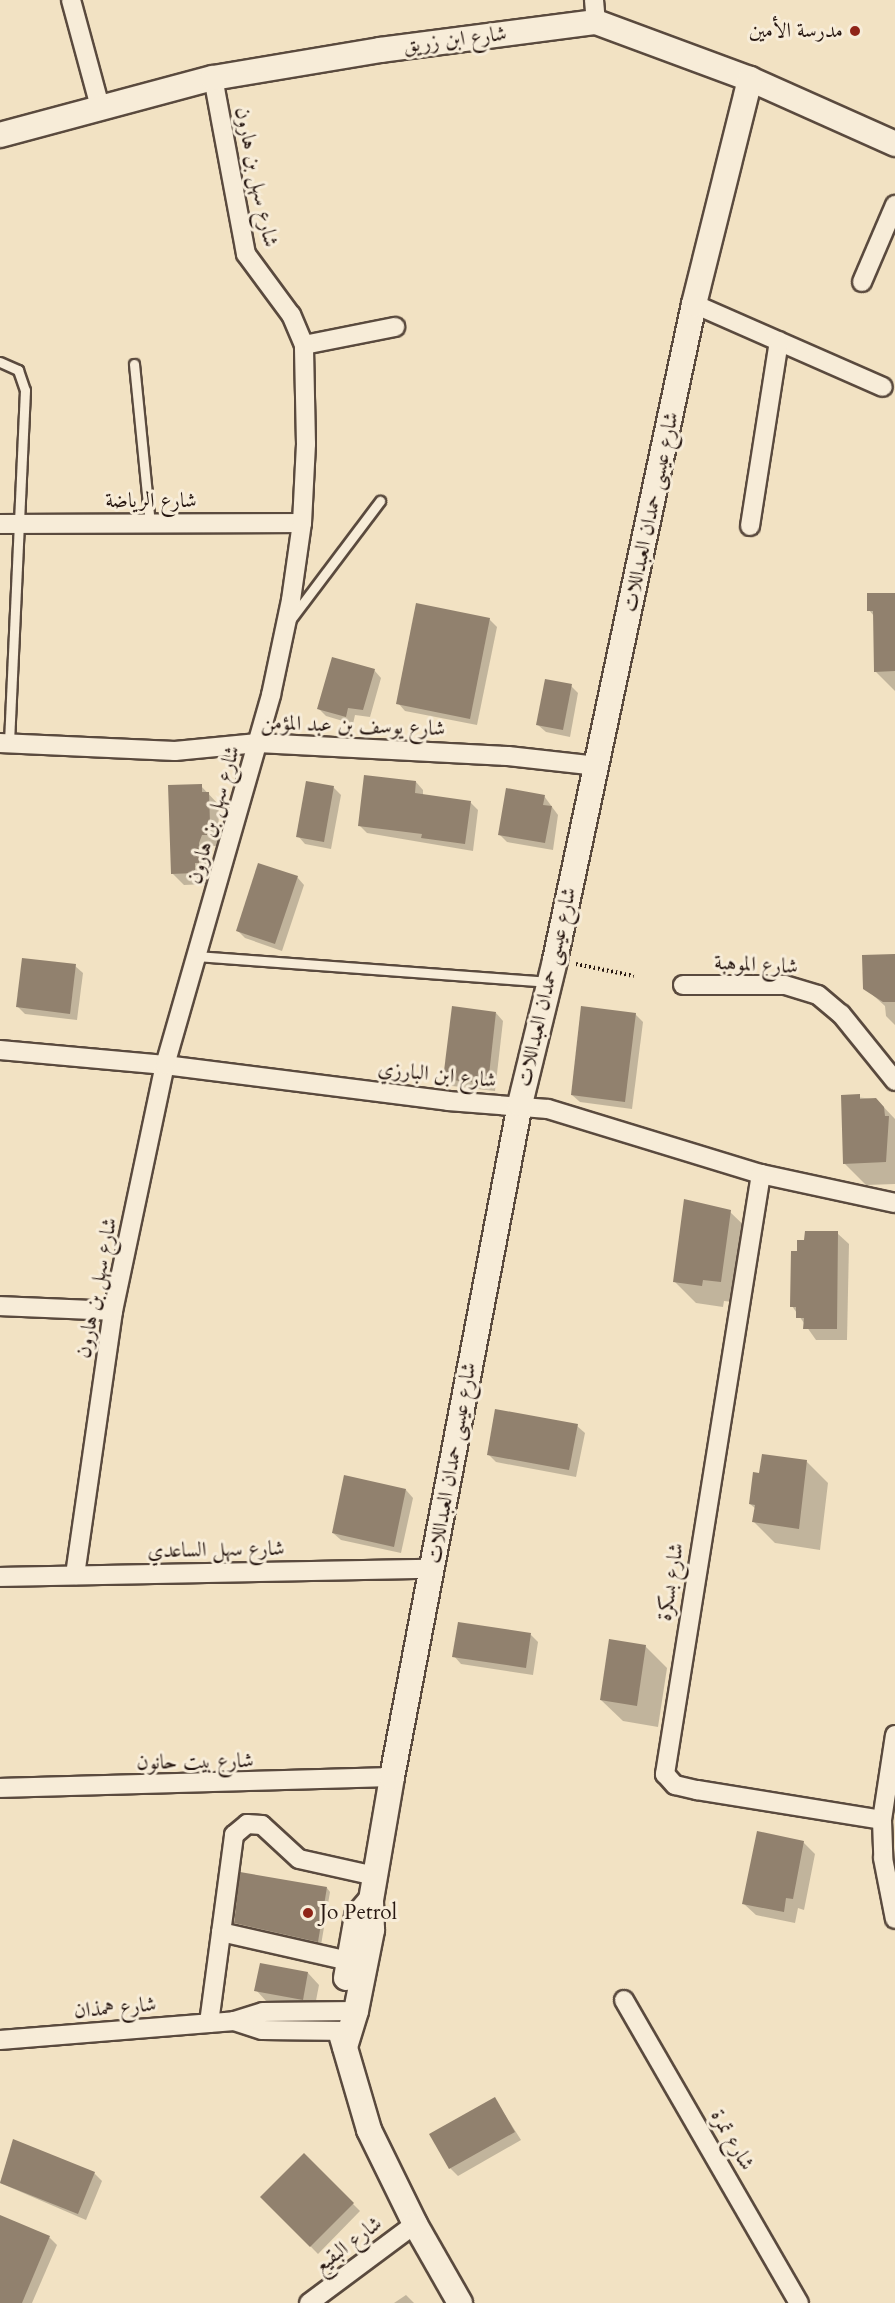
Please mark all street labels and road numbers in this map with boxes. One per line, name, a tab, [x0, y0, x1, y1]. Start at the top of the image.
street label: شارع ابن زريق	[402, 21, 508, 59]
street label: شارع سهل بن هارون	[229, 105, 283, 249]
street label: شارع عيسى حمدان العبداللات	[617, 410, 685, 614]
street label: شارع الرياضة	[105, 488, 197, 514]
street label: شارع يوسف بن عبد المؤمن	[260, 710, 446, 742]
street label: شارع سهل بن هارون	[182, 743, 246, 887]
street label: شارع عيسى حمدان العبداللات	[512, 885, 582, 1089]
street label: شارع الموهبة	[713, 950, 799, 980]
street label: شارع ابن البارزي	[377, 1056, 497, 1094]
street label: شارع سهل بن هارون	[71, 1216, 123, 1360]
street label: شارع عيسى حمدان العبداللات	[422, 1360, 482, 1566]
street label: شارع سهل الساعدي	[147, 1536, 285, 1564]
street label: شارع بسكرة	[652, 1541, 690, 1623]
street label: شارع بيت حانون	[136, 1748, 254, 1776]
street label: شارع همذان	[73, 1992, 157, 2024]
street label: شارع تمرة	[705, 2105, 759, 2175]
street label: شارع البقيع	[309, 2211, 387, 2279]

